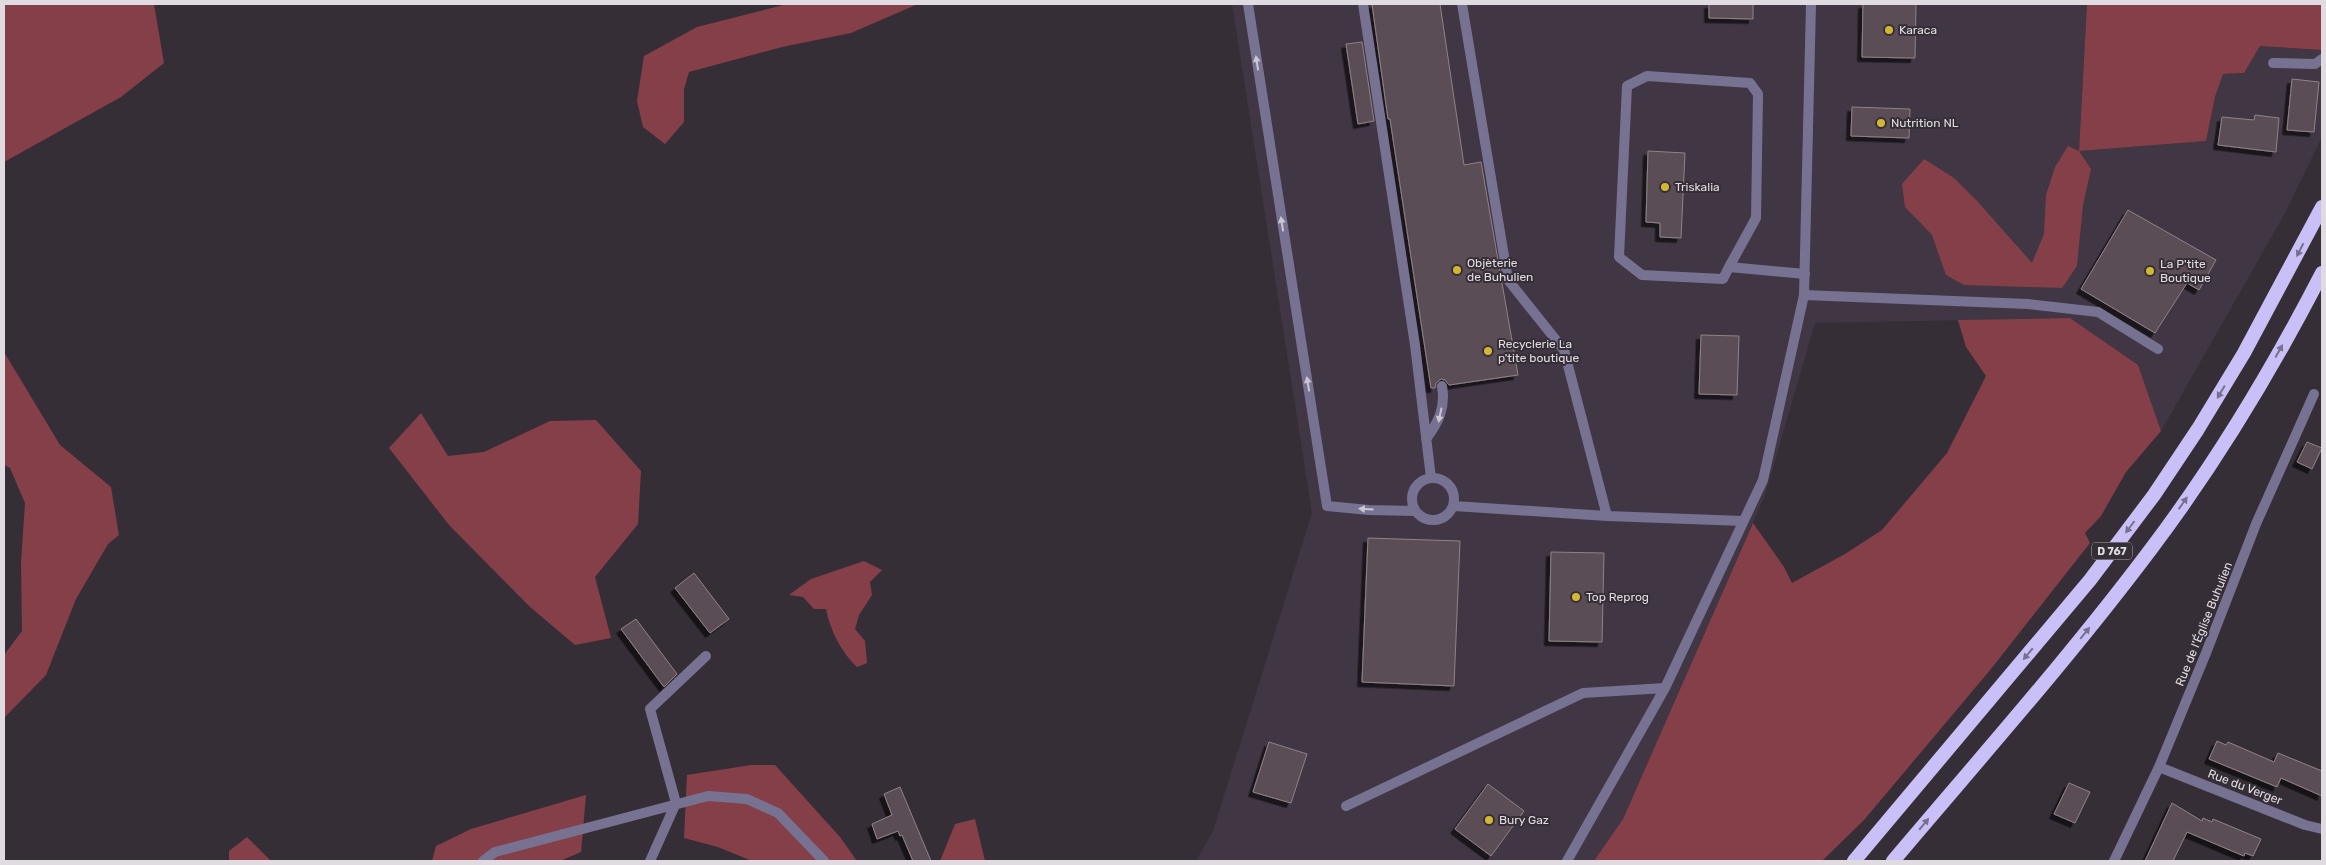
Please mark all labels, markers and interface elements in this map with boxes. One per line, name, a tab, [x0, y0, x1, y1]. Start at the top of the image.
place label: Karaca	[1899, 23, 1937, 37]
marker: Karaca	[1883, 24, 1895, 36]
one-way arrow	[1253, 55, 1261, 71]
place label: Nutrition NL	[1891, 116, 1959, 130]
marker: Nutrition NL	[1875, 117, 1887, 129]
place label: Triskalia	[1675, 180, 1720, 194]
marker: Triskalia	[1659, 181, 1671, 193]
one-way arrow	[1278, 215, 1286, 231]
one-way arrow	[2296, 243, 2304, 257]
place label: Objèterie de Buhulien	[1467, 256, 1533, 284]
place label: La P'tite Boutique	[2160, 257, 2211, 285]
marker: Objèterie de Buhulien	[1451, 264, 1463, 276]
marker: La P'tite Boutique	[2144, 265, 2156, 277]
place label: Recyclerie La p'tite boutique	[1498, 337, 1580, 365]
one-way arrow	[2275, 343, 2283, 358]
marker: Recyclerie La p'tite boutique	[1482, 345, 1494, 357]
one-way arrow	[1303, 376, 1311, 392]
one-way arrow	[2216, 386, 2225, 399]
one-way arrow	[1436, 407, 1444, 422]
one-way arrow	[2178, 496, 2188, 510]
one-way arrow	[1358, 505, 1374, 513]
one-way arrow	[2125, 520, 2135, 534]
road number: D 767	[2092, 542, 2132, 560]
street label: Rue de l'Église Buhulien	[2173, 560, 2235, 688]
place label: Top Reprog	[1586, 590, 1649, 604]
marker: Top Reprog	[1570, 591, 1582, 603]
one-way arrow	[2080, 627, 2091, 640]
one-way arrow	[2023, 647, 2034, 660]
street label: Rue du Verger	[2206, 766, 2285, 808]
place label: Bury Gaz	[1499, 813, 1549, 827]
marker: Bury Gaz	[1483, 814, 1495, 826]
one-way arrow	[1919, 818, 1930, 831]

